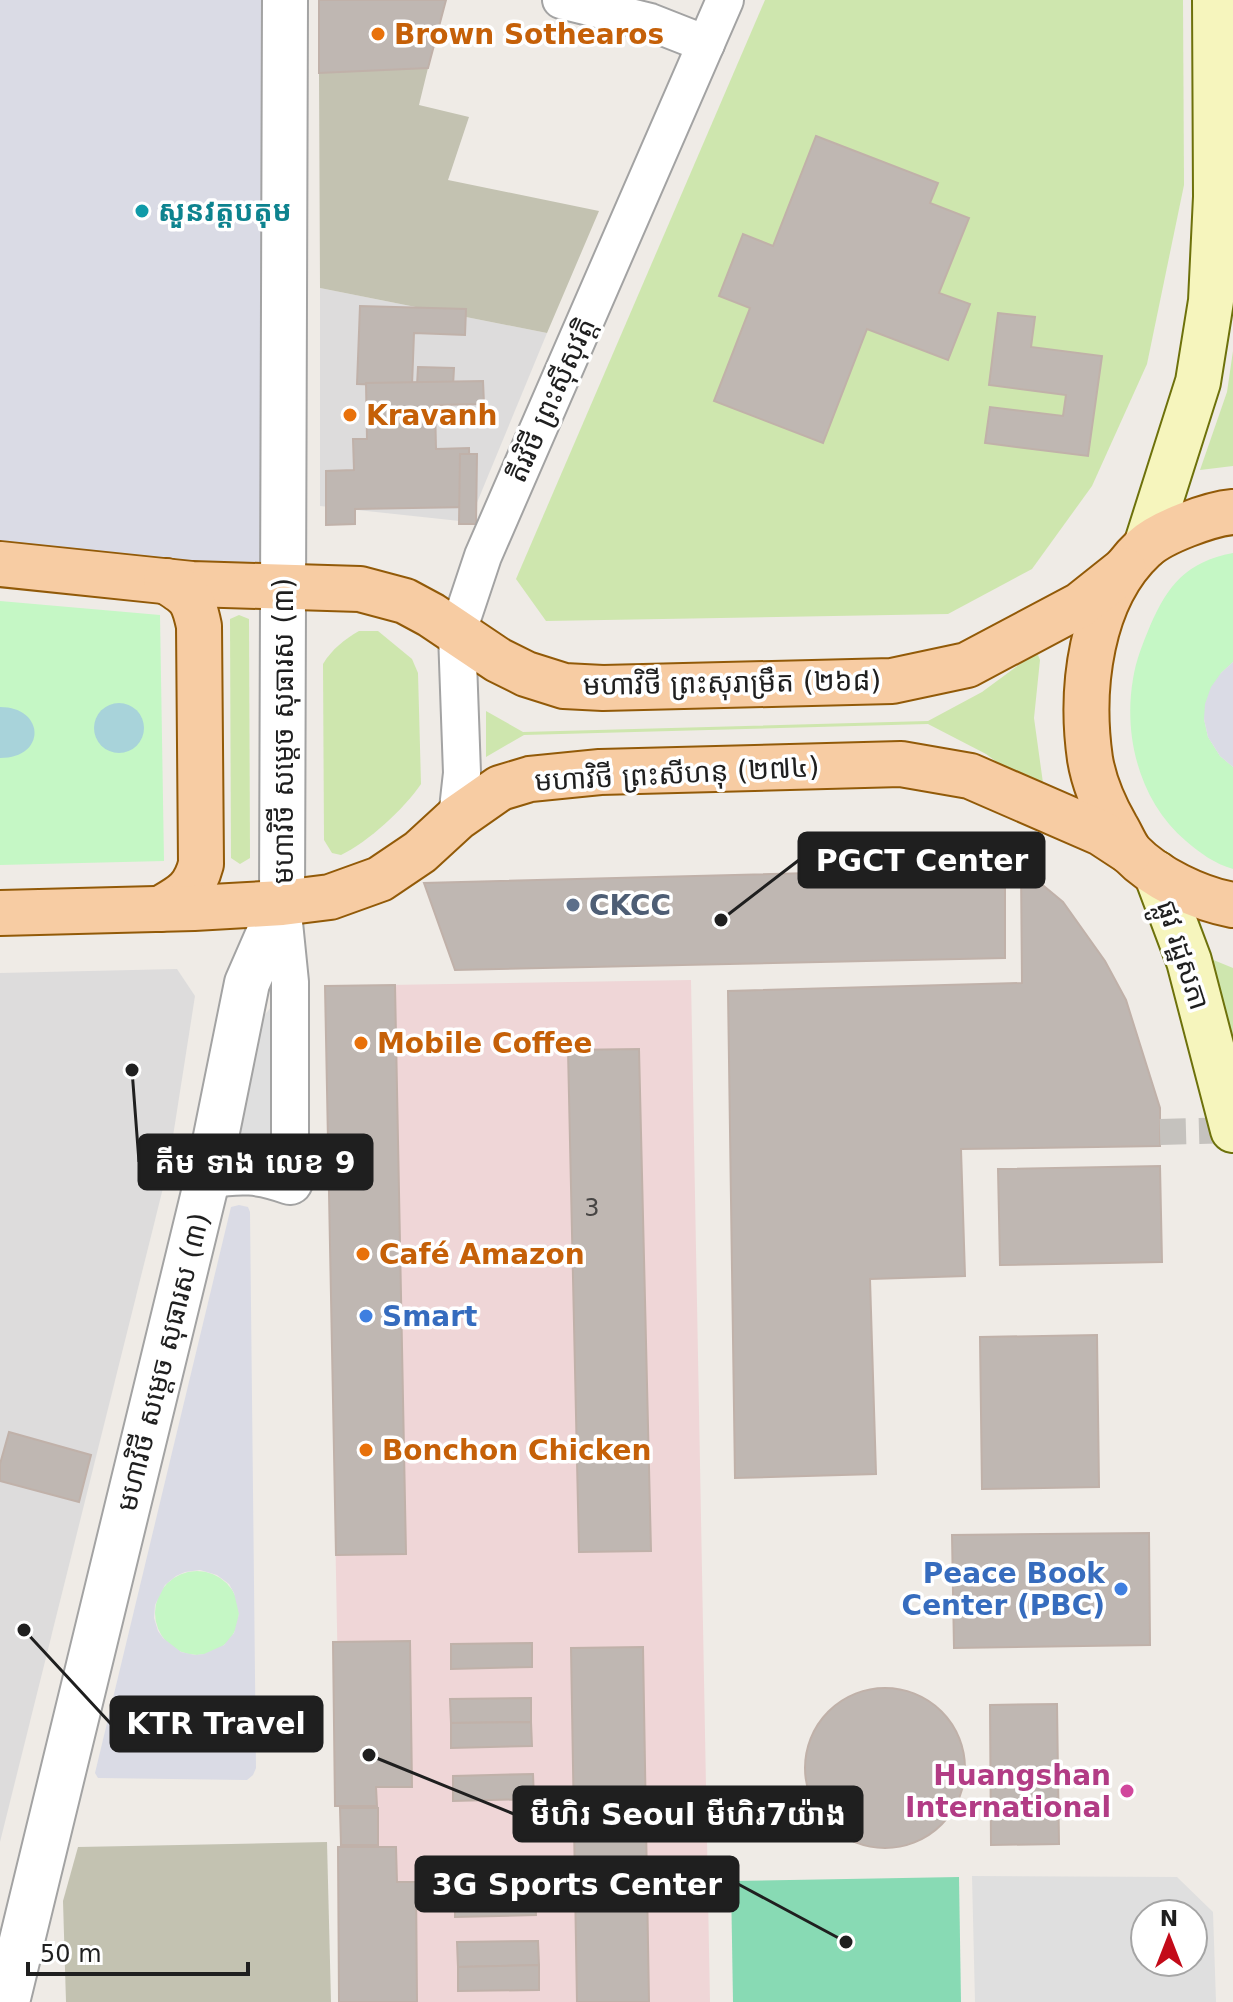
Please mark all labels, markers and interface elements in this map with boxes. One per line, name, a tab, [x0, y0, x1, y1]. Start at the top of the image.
place label: Brown Sothearos	[394, 18, 664, 51]
marker: Brown Sothearos	[369, 25, 387, 43]
place label: សួនវត្តបតុម	[158, 195, 292, 228]
marker: សួនវត្តបតុម	[133, 202, 151, 220]
street label: តីរវិថី ព្រះស៊ីសុវត្តិ	[498, 312, 604, 488]
place label: Kravanh	[366, 399, 497, 432]
marker: Kravanh	[341, 406, 359, 424]
street label: មហាវិថី សម្តេច សុធារស (៣)	[265, 578, 301, 884]
street label: មហាវិថី ព្រះសុរាម្រឹត (២៦៨)	[582, 662, 882, 704]
street label: មហាវិថី ព្រះសីហនុ (២៧៤)	[534, 748, 820, 800]
callout: PGCT Center	[799, 833, 1044, 887]
text: PGCT Center	[816, 843, 1029, 878]
place label: CKCC	[589, 889, 671, 922]
marker: CKCC	[564, 896, 582, 914]
street label: ផ្លូវ រដ្ឋសភា	[1142, 896, 1216, 1017]
place label: Mobile Coffee	[377, 1027, 593, 1060]
marker: Mobile Coffee	[352, 1034, 370, 1052]
callout: គីម ទាង លេខ 9	[139, 1135, 372, 1189]
text: គីម ទាង លេខ 9	[154, 1145, 356, 1180]
house number: 3	[584, 1194, 600, 1222]
street label: មហាវិថី សម្តេច សុធារស (៣)	[108, 1209, 218, 1515]
place label: Café Amazon	[379, 1238, 585, 1271]
marker: Café Amazon	[354, 1245, 372, 1263]
place label: Smart	[382, 1300, 477, 1333]
marker: Smart	[357, 1307, 375, 1325]
place label: Bonchon Chicken	[382, 1434, 651, 1467]
marker: Bonchon Chicken	[357, 1441, 375, 1459]
place label: Peace Book Center (PBC)	[902, 1557, 1106, 1622]
marker: Peace Book Center (PBC)	[1112, 1580, 1130, 1598]
callout: KTR Travel	[111, 1697, 322, 1751]
text: KTR Travel	[126, 1706, 306, 1741]
place label: Huangshan International	[905, 1759, 1111, 1824]
marker: Huangshan International	[1118, 1782, 1136, 1800]
callout: មីហិរ Seoul មីហិរ7យ៉ាង	[514, 1787, 862, 1841]
text: មីហិរ Seoul មីហិរ7យ៉ាង	[530, 1797, 846, 1832]
callout: 3G Sports Center	[416, 1857, 738, 1911]
text: 3G Sports Center	[432, 1867, 722, 1902]
north arrow	[1129, 1898, 1209, 1978]
text: N	[1160, 1906, 1178, 1931]
scale bar	[28, 1926, 248, 1976]
text: 50 m	[40, 1940, 102, 1968]

